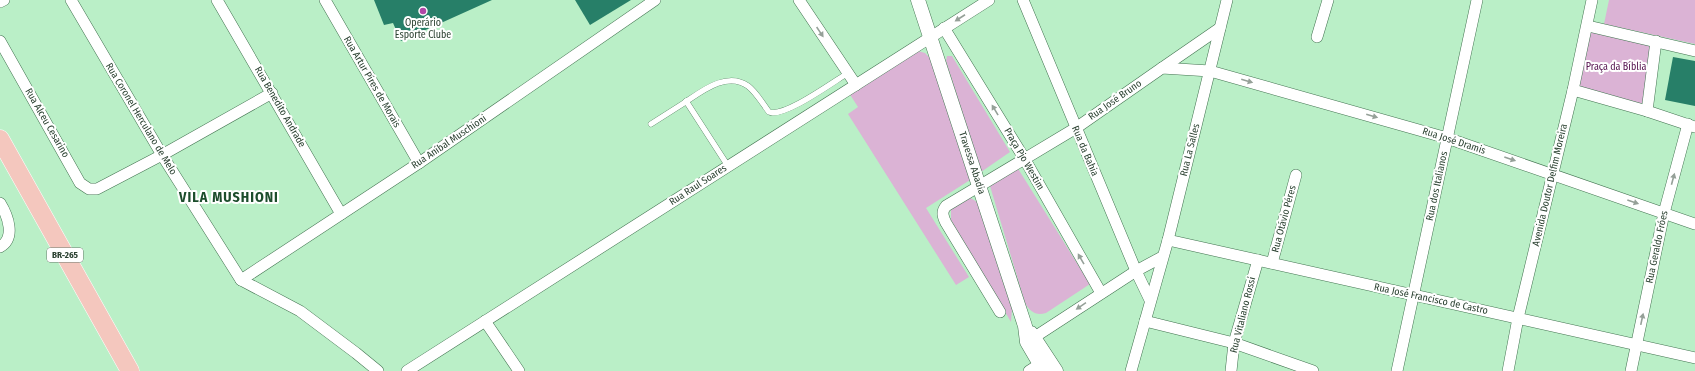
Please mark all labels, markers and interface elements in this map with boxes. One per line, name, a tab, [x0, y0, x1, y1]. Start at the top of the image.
marker: Operário Esporte Clube	[418, 6, 428, 16]
one-way arrow	[954, 15, 966, 22]
place label: Operário Esporte Clube	[395, 17, 451, 41]
one-way arrow	[816, 27, 824, 38]
street label: Rua Artur Píres de Morais	[341, 34, 404, 130]
park label: Praça da Bíblia	[1586, 60, 1646, 73]
street label: Rua Coronel Herculano de Melo	[103, 61, 179, 177]
street label: Rua Benedito Andrade	[252, 64, 308, 150]
street label: Rua José Bruno	[1086, 77, 1144, 123]
one-way arrow	[1242, 78, 1254, 84]
street label: Rua Alceu Cesarino	[22, 86, 72, 160]
one-way arrow	[991, 104, 998, 116]
street label: Rua Aníbal Muschioni	[409, 112, 489, 172]
one-way arrow	[1367, 113, 1379, 119]
street label: Rua La Salles	[1178, 122, 1202, 178]
street label: Avenida Doutor Delfim Moreira	[1530, 123, 1570, 247]
street label: Rua da Bahia	[1069, 124, 1101, 178]
street label: Rua José Dramis	[1421, 125, 1487, 157]
street label: Praça Pjo Westim	[1001, 126, 1047, 192]
street label: Travessa Abadia	[956, 130, 988, 196]
street label: Rua dos Italianos	[1424, 150, 1450, 222]
one-way arrow	[1504, 156, 1516, 162]
street label: Rua Raul Soares	[667, 162, 729, 208]
one-way arrow	[1670, 172, 1676, 184]
street label: Rua Otávio Péres	[1269, 184, 1299, 254]
district label: VILA MUSHIONI	[178, 189, 279, 206]
one-way arrow	[1627, 200, 1639, 206]
street label: Rua Geraldo Fróes	[1643, 210, 1671, 284]
road number: BR-265	[47, 248, 83, 262]
one-way arrow	[1078, 253, 1085, 265]
street label: Rua Vitaliano Rossi	[1228, 276, 1258, 354]
street label: Rua José Francisco de Castro	[1373, 281, 1489, 317]
one-way arrow	[1076, 302, 1086, 310]
one-way arrow	[1639, 313, 1645, 325]

